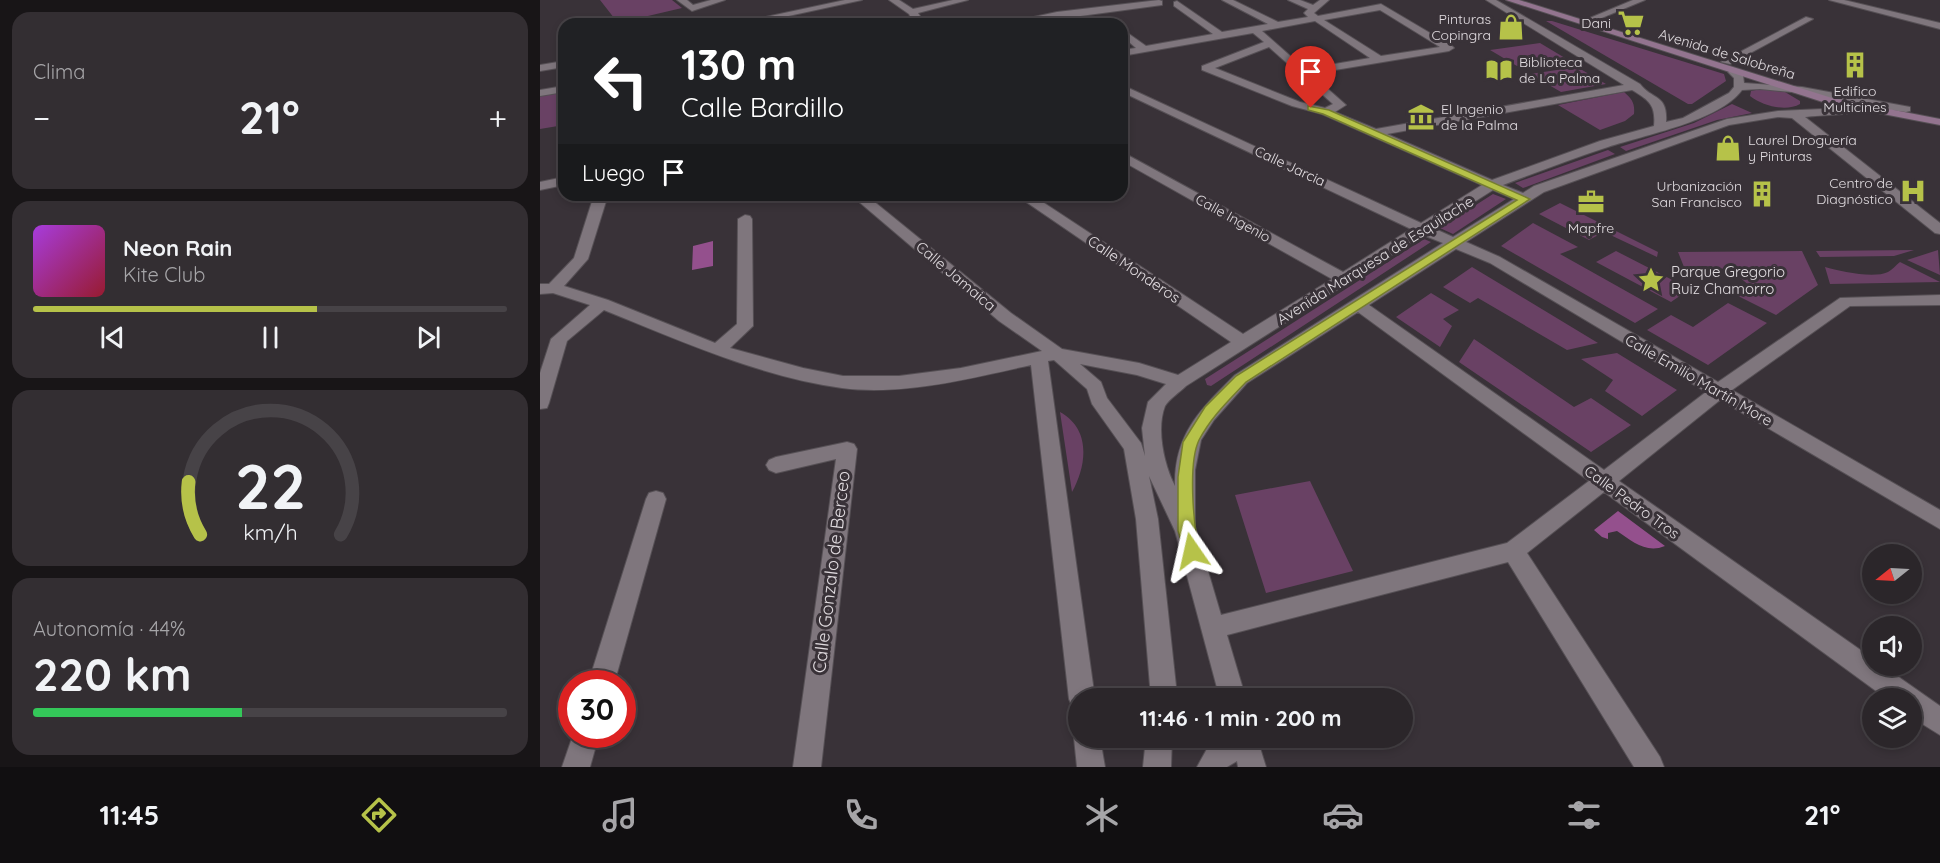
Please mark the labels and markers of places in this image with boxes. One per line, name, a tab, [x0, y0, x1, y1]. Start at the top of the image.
supermarket icon: Dani	[1616, 8, 1646, 38]
place label: Pinturas Copingra	[1431, 10, 1491, 44]
shop icon: Pinturas Copingra	[1496, 12, 1526, 42]
place label: Dani	[1581, 14, 1611, 32]
pin	[1285, 46, 1336, 108]
building icon: Edifico Multicines	[1840, 50, 1870, 80]
place label: Biblioteca de La Palma	[1519, 53, 1600, 87]
library icon: Biblioteca de La Palma	[1484, 55, 1514, 85]
place label: Edifico Multicines	[1823, 82, 1887, 116]
place label: El Ingenio de la Palma	[1441, 100, 1518, 134]
museum icon: El Ingenio de la Palma	[1406, 102, 1436, 132]
place label: Laurel Droguería y Pinturas	[1748, 131, 1857, 165]
shop icon: Laurel Droguería y Pinturas	[1713, 133, 1743, 163]
place label: Centro de Diagnóstico	[1816, 174, 1893, 208]
hospital icon: Centro de Diagnóstico	[1898, 176, 1928, 206]
place label: Urbanización San Francisco	[1652, 177, 1742, 211]
building icon: Urbanización San Francisco	[1747, 179, 1777, 209]
office icon: Mapfre	[1576, 187, 1606, 217]
place label: Mapfre	[1568, 219, 1614, 237]
place label: Parque Gregorio Ruiz Chamorro	[1671, 262, 1785, 298]
place icon: Parque Gregorio Ruiz Chamorro	[1636, 265, 1666, 295]

